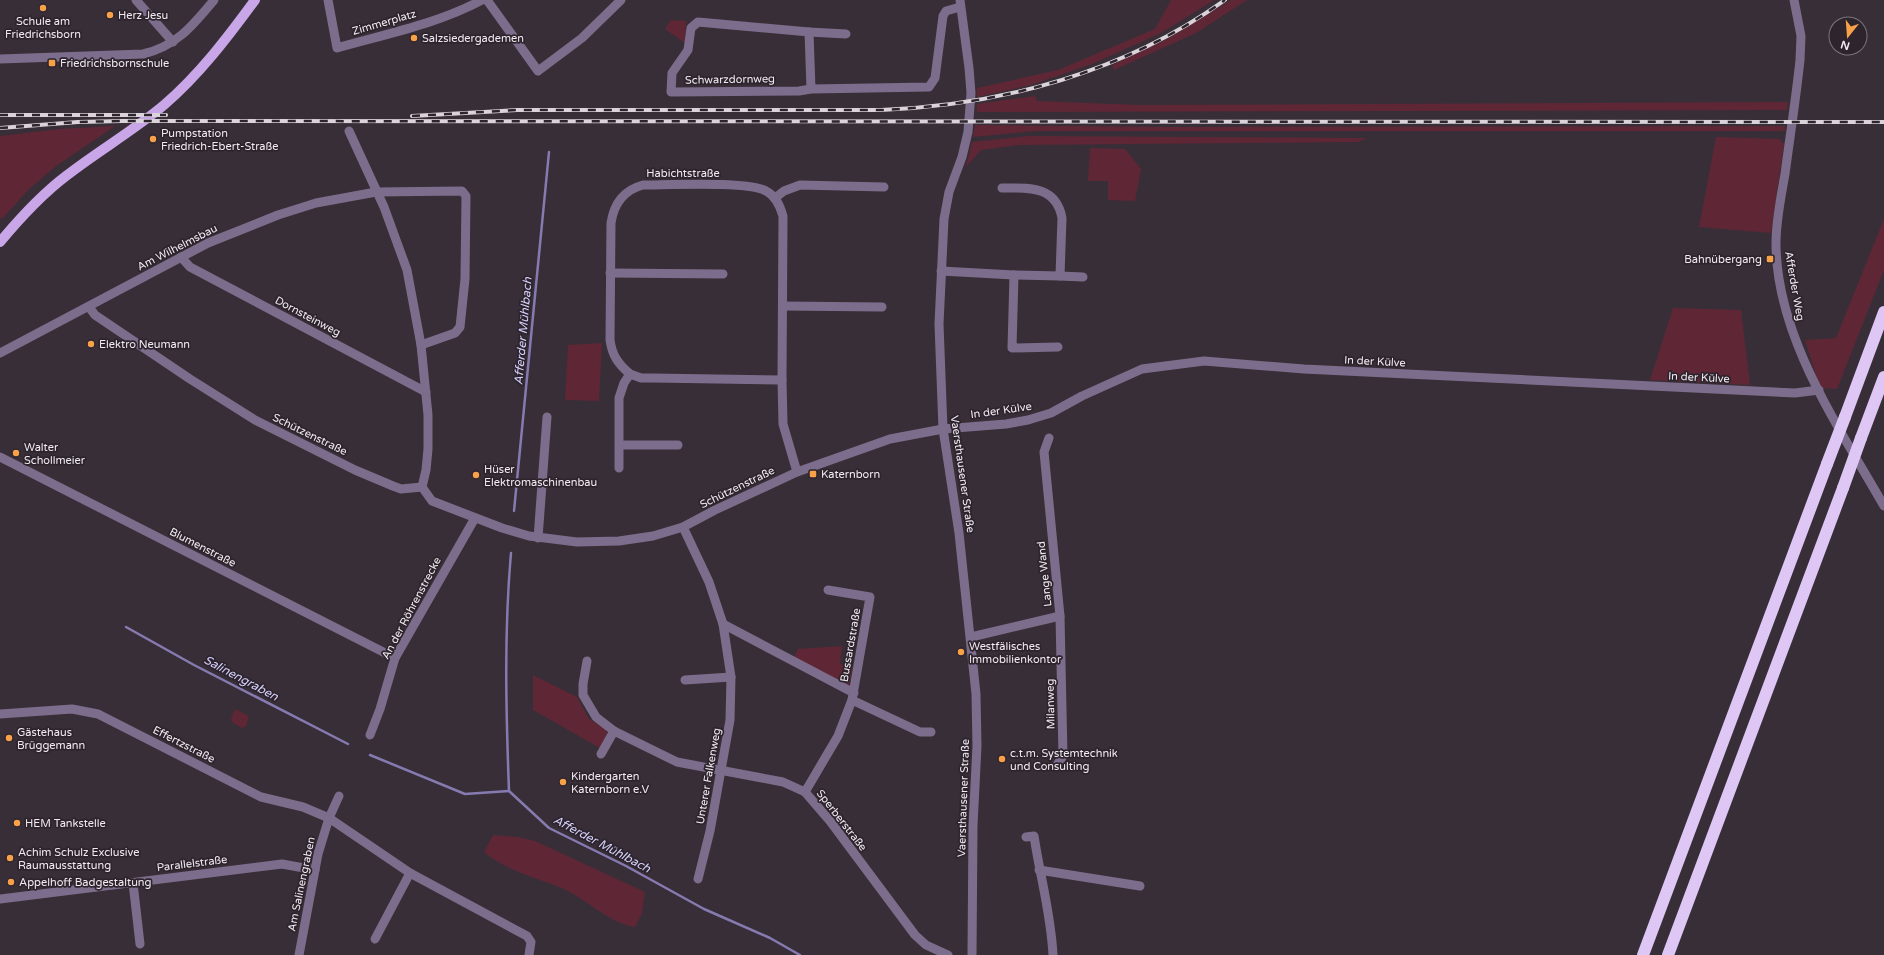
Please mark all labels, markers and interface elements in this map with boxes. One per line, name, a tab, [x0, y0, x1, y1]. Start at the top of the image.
marker: Schule am Friedrichsborn	[38, 3, 48, 13]
street label: Zimmerplatz	[351, 7, 418, 38]
place label: Herz Jesu	[118, 9, 168, 22]
marker: Herz Jesu	[105, 10, 115, 20]
place label: Schule am Friedrichsborn	[5, 15, 81, 41]
north arrow	[1828, 16, 1868, 56]
place label: Salzsiedergademen	[422, 32, 524, 45]
marker: Salzsiedergademen	[409, 33, 419, 43]
text: N	[1839, 38, 1851, 53]
place label: Friedrichsbornschule	[60, 57, 169, 70]
marker: Friedrichsbornschule	[47, 58, 57, 68]
street label: Schwarzdornweg	[685, 72, 775, 87]
place label: Pumpstation Friedrich-Ebert-Straße	[161, 127, 278, 153]
marker: Pumpstation Friedrich-Ebert-Straße	[148, 134, 158, 144]
street label: Habichtstraße	[646, 167, 720, 180]
street label: Am Wilhelmsbau	[135, 222, 220, 273]
street label: Afferder Weg	[1782, 250, 1807, 322]
place label: Bahnübergang	[1684, 253, 1762, 266]
marker: Bahnübergang	[1765, 254, 1775, 264]
water label: Afferder Mühlbach	[511, 276, 535, 385]
street label: Dornsteinweg	[273, 294, 343, 339]
place label: Elektro Neumann	[99, 338, 190, 351]
marker: Elektro Neumann	[86, 339, 96, 349]
street label: In der Külve	[1344, 353, 1406, 370]
street label: In der Külve	[1668, 369, 1730, 386]
street label: In der Külve	[970, 400, 1032, 421]
street label: Schützenstraße	[270, 411, 349, 458]
street label: Vaersthausener Straße	[948, 415, 977, 533]
place label: Walter Schollmeier	[24, 441, 86, 467]
marker: Walter Schollmeier	[11, 448, 21, 458]
place label: Hüser Elektromaschinenbau	[484, 463, 597, 489]
street label: Schützenstraße	[698, 464, 777, 511]
place label: Katernborn	[821, 468, 880, 481]
marker: Katernborn	[808, 469, 818, 479]
marker: Hüser Elektromaschinenbau	[471, 470, 481, 480]
street label: Blumenstraße	[167, 525, 238, 570]
street label: Lange Wand	[1035, 541, 1054, 607]
street label: An der Röhrenstrecke	[379, 555, 444, 662]
street label: Bussardstraße	[838, 607, 863, 683]
place label: Westfälisches Immobilienkontor	[969, 640, 1062, 666]
marker: Westfälisches Immobilienkontor	[956, 647, 966, 657]
water label: Salinengraben	[201, 653, 281, 704]
street label: Milanweg	[1044, 679, 1057, 729]
street label: Effertzstraße	[151, 723, 217, 766]
place label: Gästehaus Brüggemann	[17, 726, 85, 752]
street label: Unterer Falkenweg	[694, 727, 723, 825]
marker: Gästehaus Brüggemann	[4, 733, 14, 743]
street label: Vaersthausener Straße	[955, 739, 972, 857]
place label: c.t.m. Systemtechnik und Consulting	[1010, 747, 1118, 773]
marker: c.t.m. Systemtechnik und Consulting	[997, 754, 1007, 764]
place label: Kindergarten Katernborn e.V	[571, 770, 649, 796]
marker: Kindergarten Katernborn e.V	[558, 777, 568, 787]
street label: Sperberstraße	[814, 787, 870, 854]
water label: Afferder Mühlbach	[551, 812, 654, 876]
place label: HEM Tankstelle	[25, 817, 106, 830]
marker: HEM Tankstelle	[12, 818, 22, 828]
street label: Am Salinengraben	[285, 836, 318, 933]
place label: Achim Schulz Exclusive Raumausstattung	[18, 846, 140, 872]
marker: Achim Schulz Exclusive Raumausstattung	[5, 853, 15, 863]
street label: Parallelstraße	[156, 853, 228, 874]
place label: Appelhoff Badgestaltung	[19, 876, 152, 889]
marker: Appelhoff Badgestaltung	[6, 877, 16, 887]

